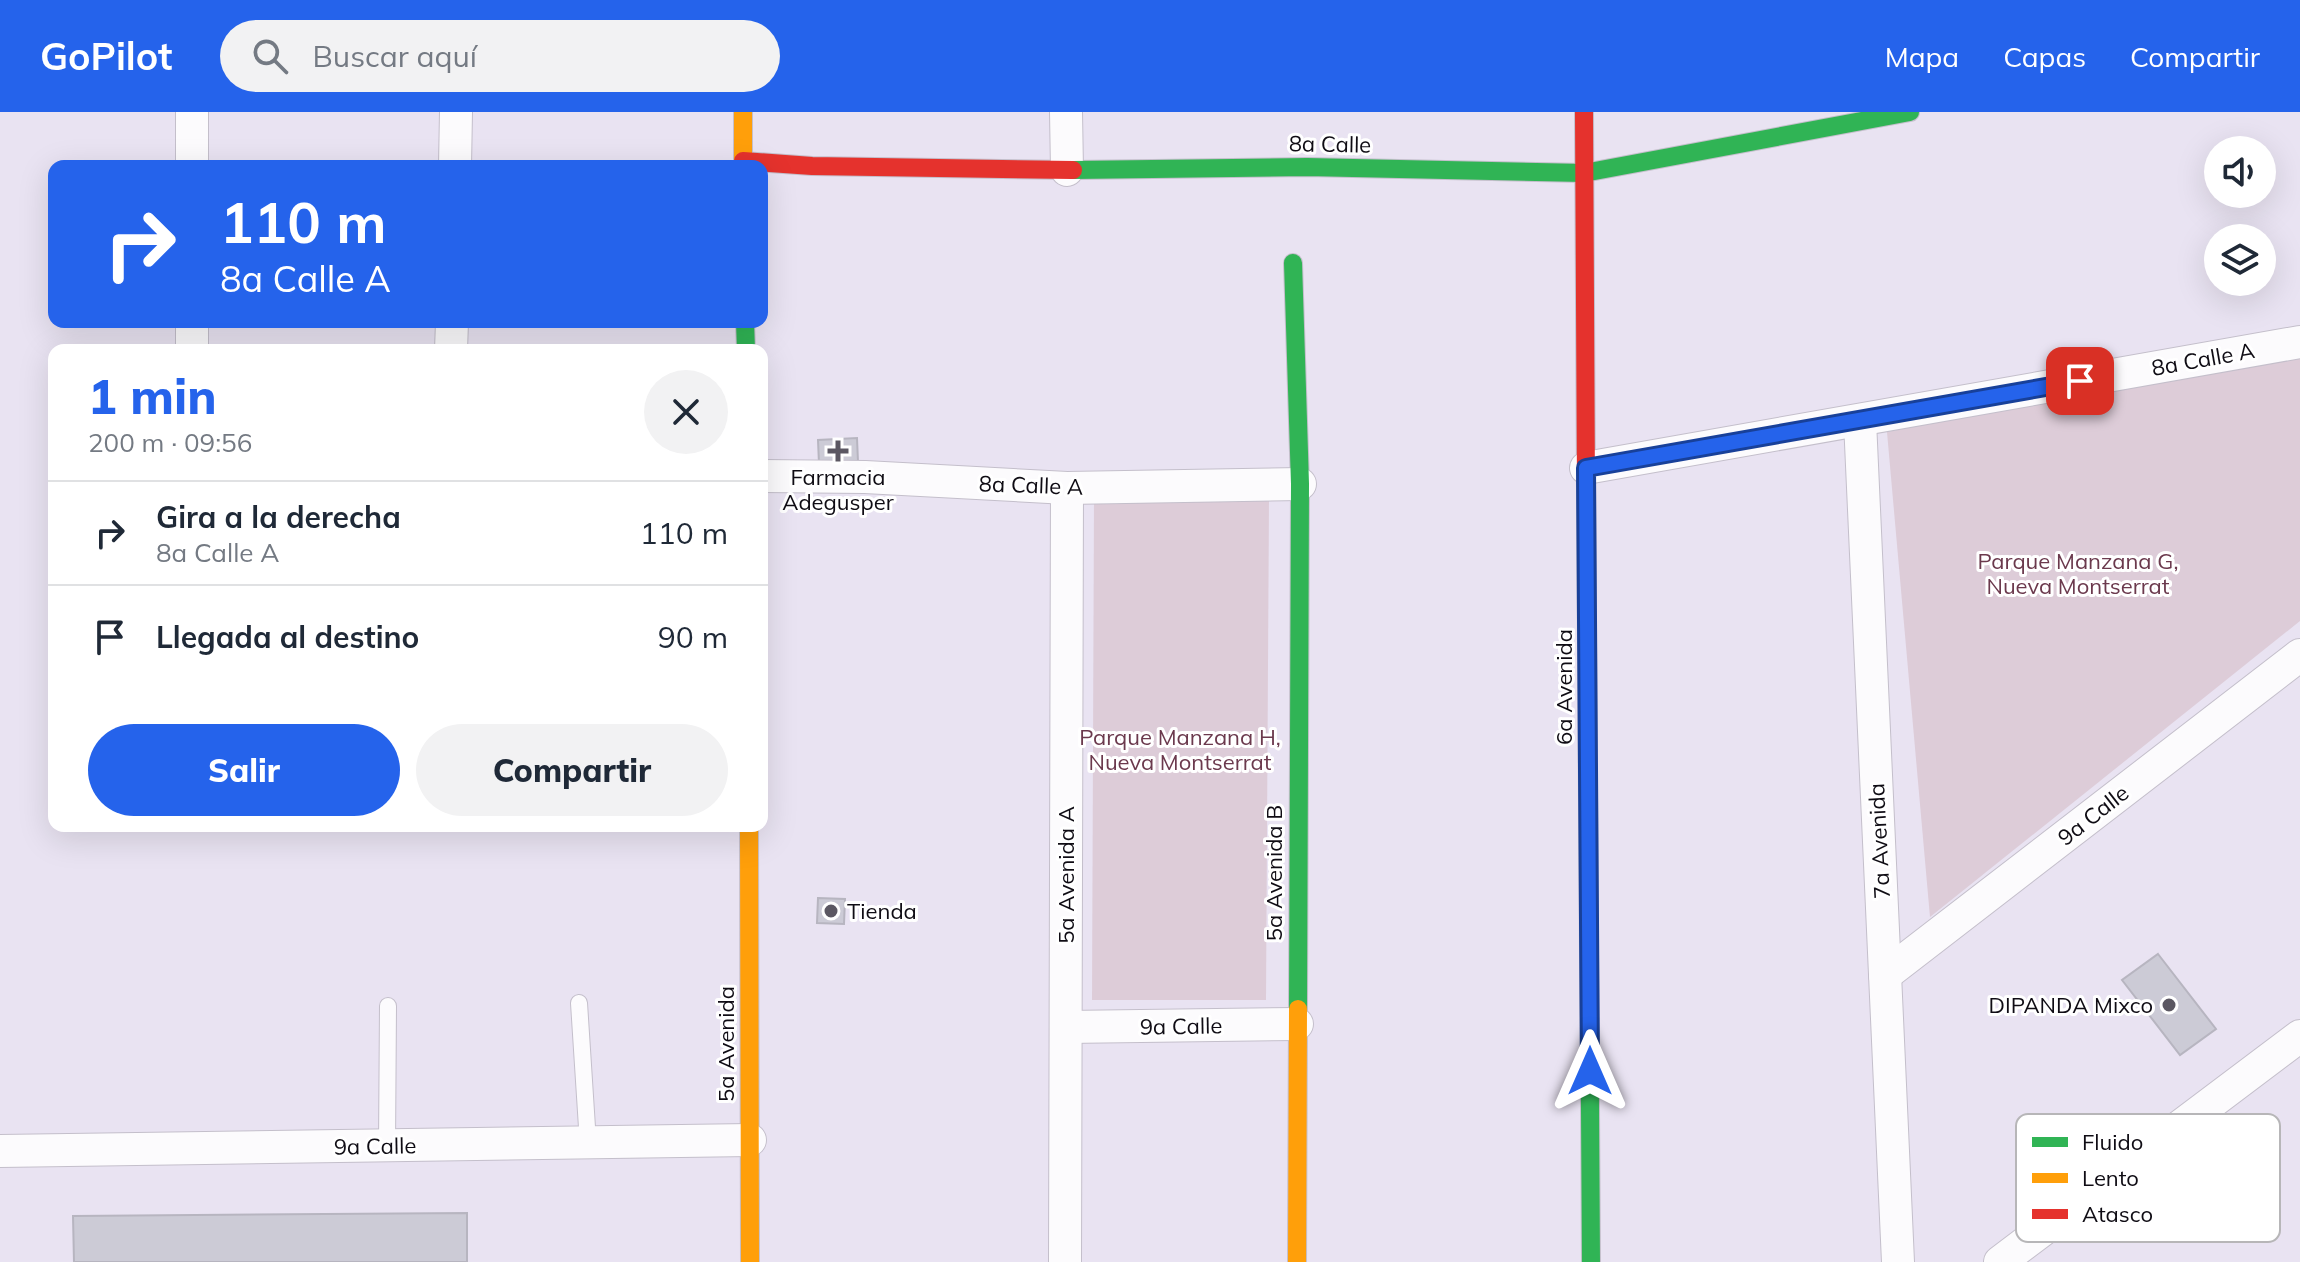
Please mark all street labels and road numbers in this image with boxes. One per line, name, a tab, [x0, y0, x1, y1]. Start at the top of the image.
street label: 8a Calle	[1289, 129, 1371, 159]
street label: 8a Calle A	[2149, 336, 2257, 382]
street label: 8a Calle A	[978, 469, 1084, 501]
street label: 6a Avenida	[1550, 629, 1578, 745]
street label: 9a Calle	[2052, 779, 2134, 851]
street label: 7a Avenida	[1862, 782, 1896, 900]
street label: 5a Avenida B	[1260, 805, 1288, 941]
street label: 5a Avenida A	[1052, 806, 1080, 944]
street label: 5a Avenida	[712, 986, 740, 1102]
street label: 9a Calle	[1140, 1011, 1222, 1041]
street label: 9a Calle	[334, 1131, 416, 1161]

